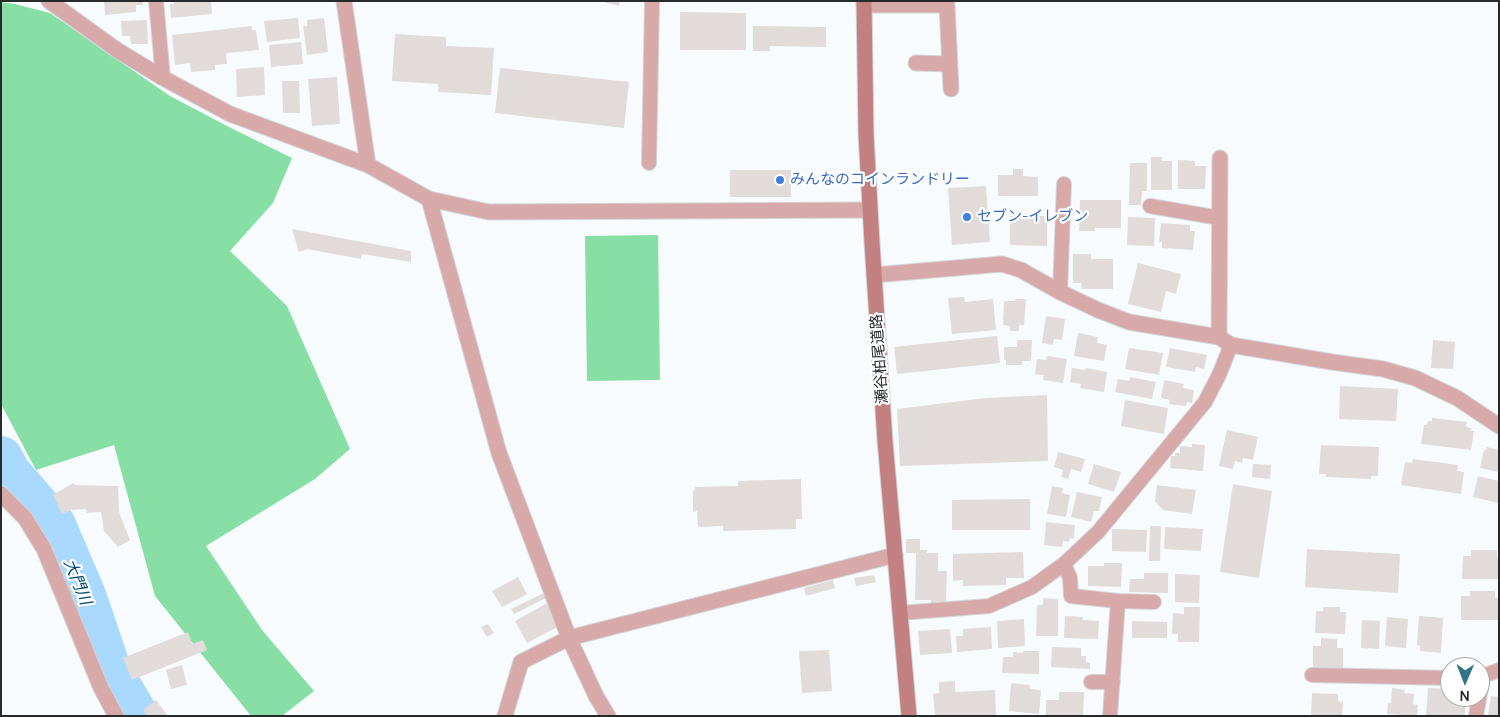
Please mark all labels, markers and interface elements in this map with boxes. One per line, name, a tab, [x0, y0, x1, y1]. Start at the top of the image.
place label: みんなのコインランドリー	[790, 171, 970, 189]
marker: みんなのコインランドリー	[774, 174, 786, 186]
place label: セブン-イレブン	[977, 208, 1088, 226]
marker: セブン-イレブン	[961, 211, 973, 223]
street label: 瀬谷柏尾道路	[868, 313, 892, 405]
water label: 大門川	[59, 556, 95, 608]
north arrow	[1440, 657, 1490, 707]
text: N	[1460, 687, 1470, 706]

